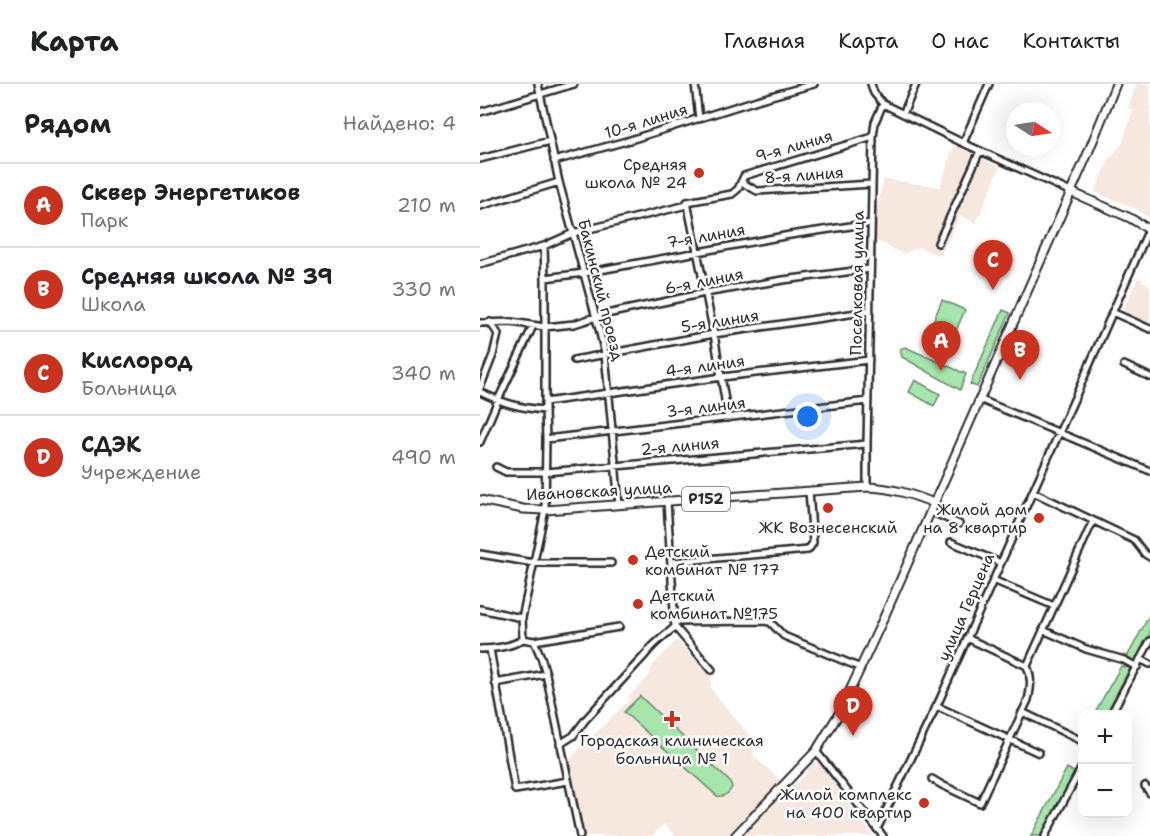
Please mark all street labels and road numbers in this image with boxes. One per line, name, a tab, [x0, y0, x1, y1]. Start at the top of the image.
street label: 10-я линия	[602, 98, 690, 144]
street label: 9-я линия	[753, 125, 835, 167]
street label: 8-я линия	[764, 162, 844, 188]
street label: Поселковая улица	[845, 210, 869, 355]
street label: Бакинский проезд	[573, 217, 629, 363]
street label: 7-я линия	[665, 219, 747, 253]
street label: 6-я линия	[663, 263, 745, 299]
street label: 5-я линия	[680, 304, 760, 338]
street label: 4-я линия	[664, 350, 746, 382]
street label: 3-я линия	[665, 392, 747, 422]
street label: 2-я линия	[640, 432, 720, 460]
street label: Ивановская улица	[526, 477, 672, 505]
road number: Р152	[682, 487, 730, 511]
street label: улица Герцена	[933, 550, 999, 664]

